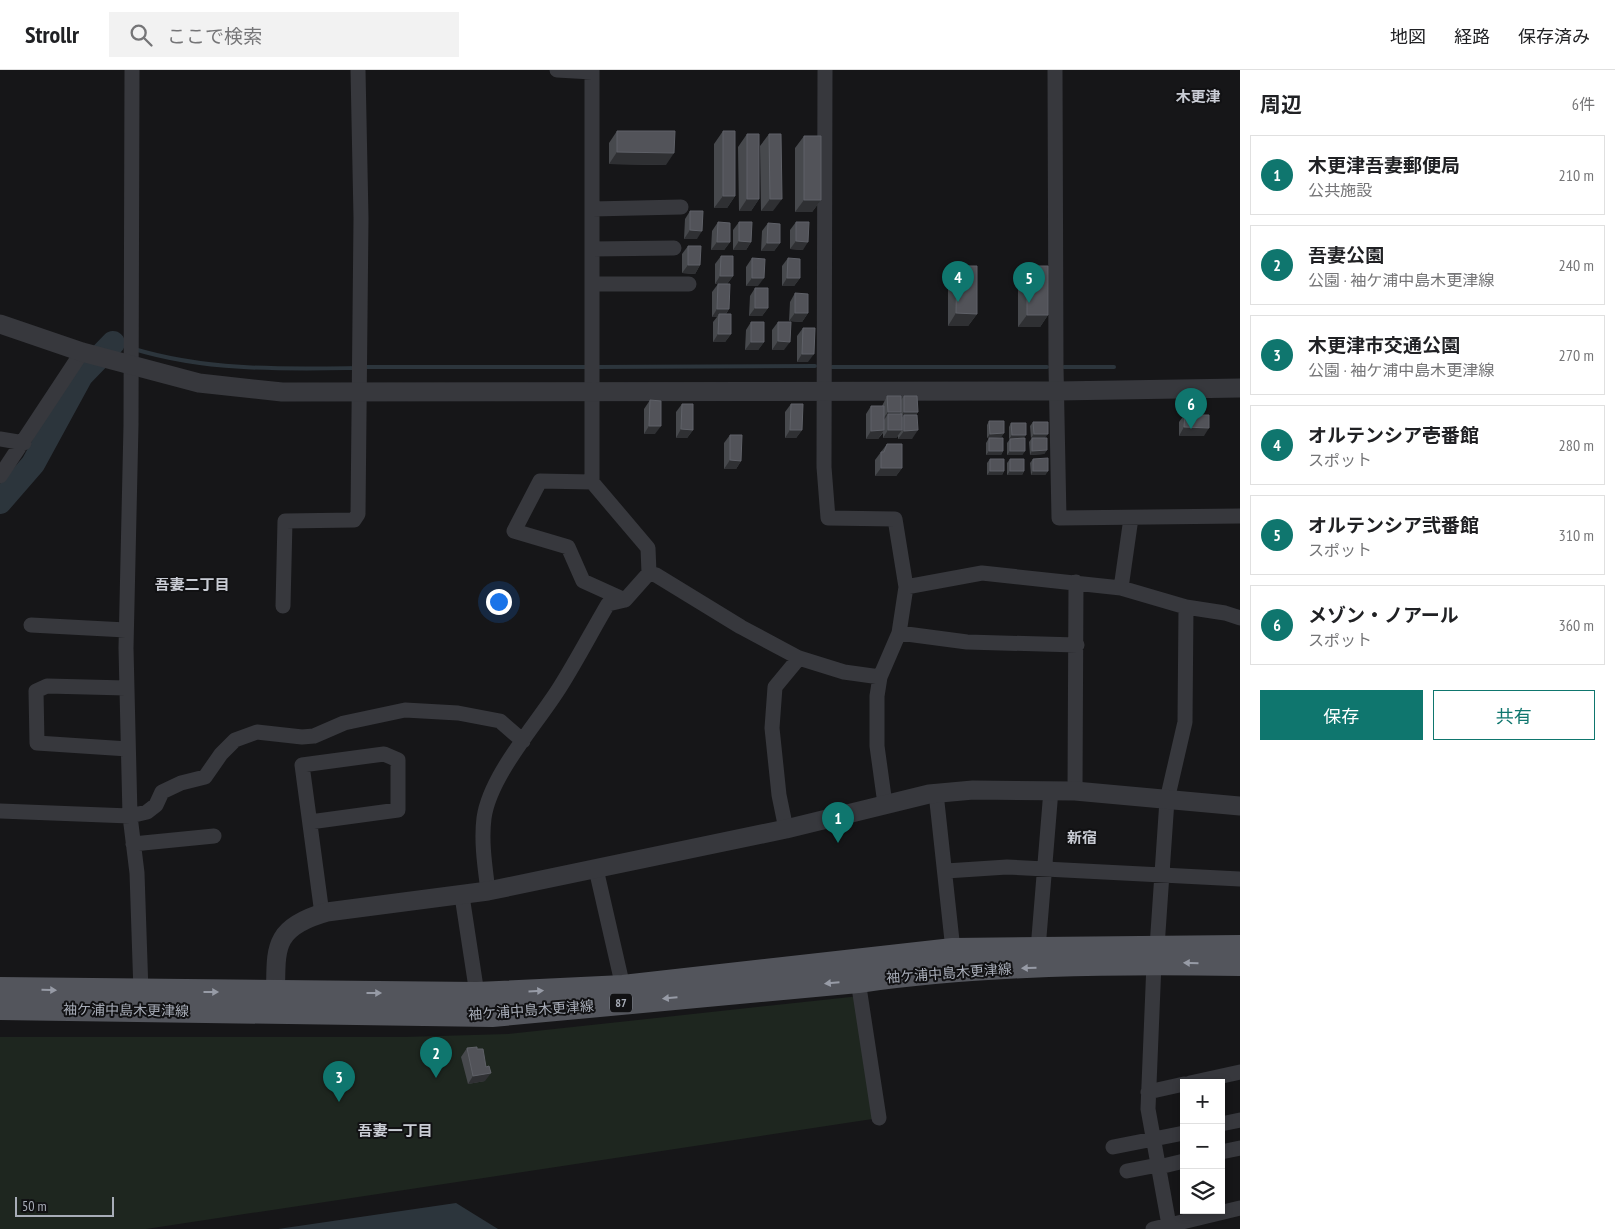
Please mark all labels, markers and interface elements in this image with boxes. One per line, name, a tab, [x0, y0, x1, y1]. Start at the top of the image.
search box	[109, 12, 459, 57]
text: Strollr	[25, 19, 79, 50]
icon: search	[127, 21, 155, 49]
text: ここで検索	[167, 24, 262, 48]
text: 地図	[1390, 25, 1426, 48]
text: 経路	[1454, 25, 1490, 48]
text: 保存済み	[1518, 25, 1590, 48]
district label: 木更津	[1175, 87, 1221, 106]
text: 周辺	[1260, 91, 1302, 118]
text: 6件	[1572, 94, 1595, 114]
text: 木更津吾妻郵便局	[1308, 153, 1460, 177]
text: 1	[1273, 165, 1281, 185]
text: 210 m	[1559, 165, 1594, 185]
text: 公共施設	[1308, 180, 1372, 200]
text: 吾妻公園	[1308, 243, 1384, 267]
text: 2	[1273, 255, 1281, 275]
text: 240 m	[1559, 255, 1594, 275]
pin: 4	[942, 261, 974, 302]
pin: 5	[1013, 262, 1045, 303]
text: 公園 · 袖ケ浦中島木更津線	[1308, 270, 1494, 290]
text: 木更津市交通公園	[1308, 333, 1460, 357]
text: 3	[1273, 345, 1281, 365]
text: 270 m	[1559, 345, 1594, 365]
text: 公園 · 袖ケ浦中島木更津線	[1308, 360, 1494, 380]
pin: 6	[1175, 388, 1207, 429]
text: オルテンシア壱番館	[1308, 423, 1479, 447]
text: 4	[1273, 435, 1281, 455]
text: 280 m	[1559, 435, 1594, 455]
text: スポット	[1308, 450, 1372, 470]
text: オルテンシア弐番館	[1308, 513, 1479, 537]
text: 5	[1273, 525, 1281, 545]
text: 310 m	[1559, 525, 1594, 545]
text: スポット	[1308, 540, 1372, 560]
district label: 吾妻二丁目	[154, 575, 230, 594]
your location	[486, 589, 512, 615]
text: メゾン・ノアール	[1308, 603, 1459, 627]
text: 6	[1273, 615, 1281, 635]
text: 360 m	[1559, 615, 1594, 635]
text: スポット	[1308, 630, 1372, 650]
button: 保存	[1260, 690, 1423, 740]
button: 共有	[1433, 690, 1595, 740]
pin: 1	[822, 802, 854, 843]
district label: 新宿	[1067, 828, 1097, 847]
one-way arrow	[1183, 959, 1199, 967]
street label: 袖ケ浦中島木更津線	[886, 960, 1012, 986]
one-way arrow	[1021, 964, 1037, 972]
one-way arrow	[824, 979, 840, 987]
one-way arrow	[41, 986, 57, 994]
one-way arrow	[528, 987, 544, 995]
one-way arrow	[203, 988, 219, 996]
one-way arrow	[366, 989, 382, 997]
road number: 87	[610, 994, 632, 1012]
one-way arrow	[662, 995, 678, 1003]
street label: 袖ケ浦中島木更津線	[468, 997, 594, 1023]
street label: 袖ケ浦中島木更津線	[63, 1000, 189, 1020]
pin: 2	[420, 1037, 452, 1078]
pin: 3	[323, 1061, 355, 1102]
map controls	[1180, 1079, 1225, 1214]
button: +	[1180, 1079, 1225, 1124]
district label: 吾妻一丁目	[357, 1121, 433, 1140]
button: −	[1180, 1124, 1225, 1169]
button: layers	[1180, 1169, 1225, 1214]
scale bar	[15, 1194, 114, 1217]
text: 50 m	[22, 1197, 47, 1215]

